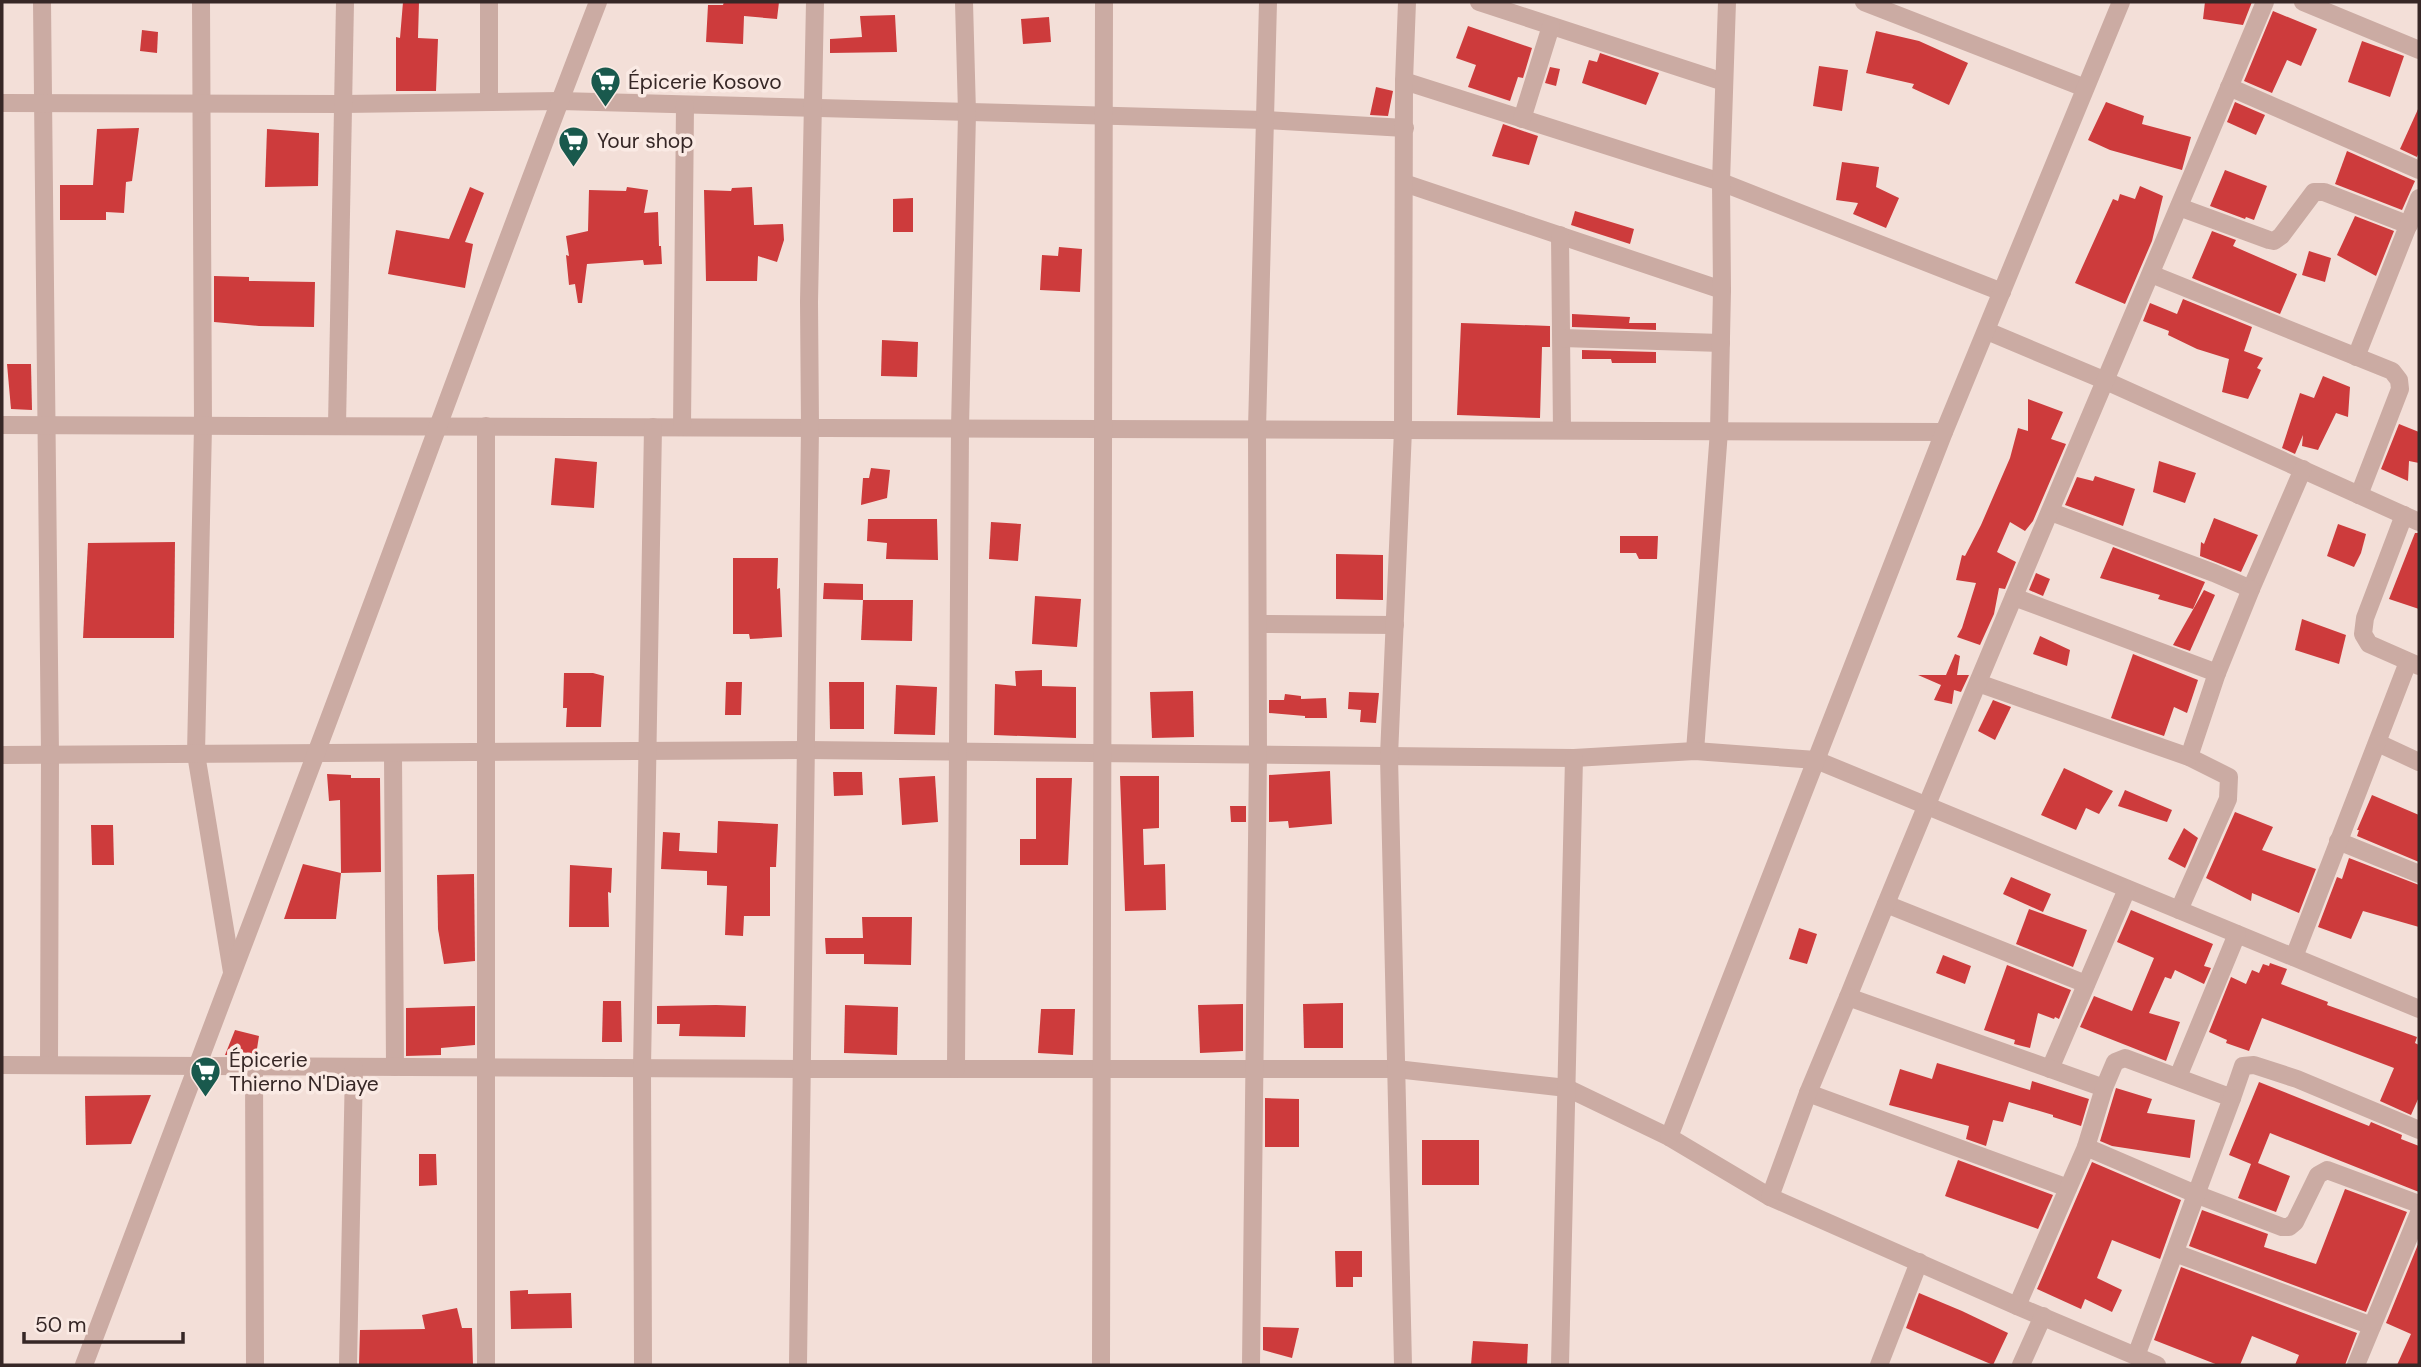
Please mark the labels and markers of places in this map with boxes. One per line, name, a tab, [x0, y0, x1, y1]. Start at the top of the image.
supermarket icon: Épicerie Kosovo	[588, 65, 622, 109]
place label: Épicerie Kosovo	[628, 68, 782, 96]
supermarket icon: Your shop	[557, 124, 591, 168]
place label: Your shop	[597, 127, 693, 155]
place label: Épicerie Thierno N'Diaye	[229, 1046, 379, 1098]
supermarket icon: Épicerie Thierno N'Diaye	[189, 1055, 223, 1099]

